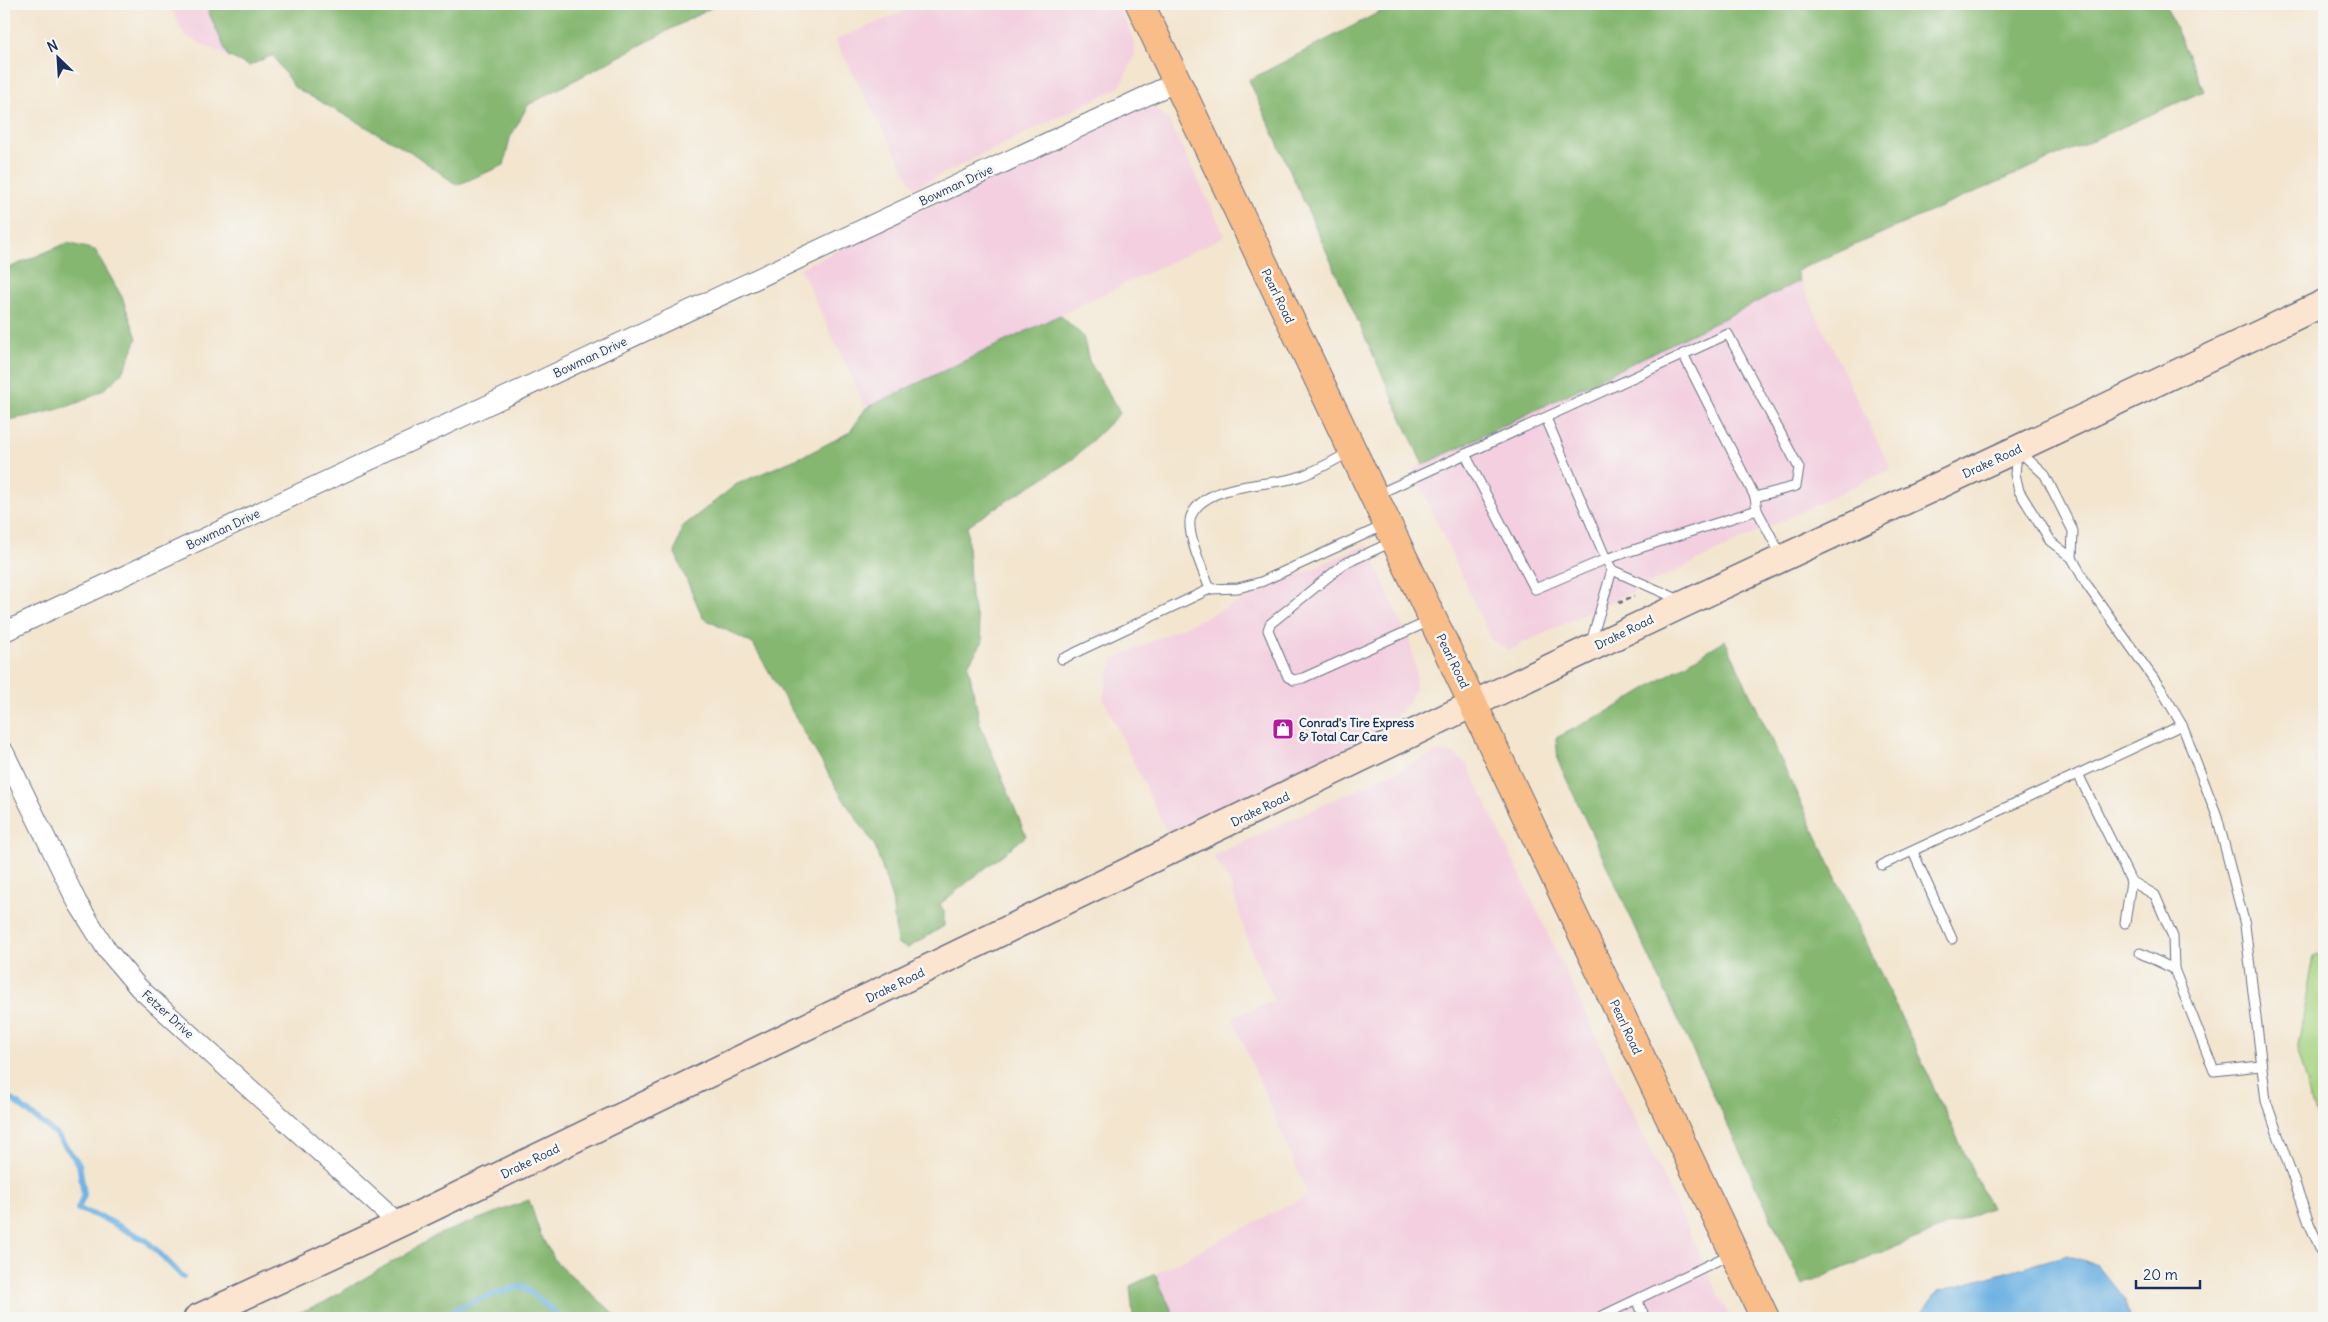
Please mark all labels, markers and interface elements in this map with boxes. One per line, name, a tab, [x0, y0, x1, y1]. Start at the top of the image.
north arrow	[32, 32, 82, 82]
text: N	[44, 36, 61, 56]
street label: Bowman Drive	[917, 161, 995, 209]
street label: Pearl Road	[1258, 266, 1298, 326]
street label: Bowman Drive	[551, 333, 629, 381]
street label: Drake Road	[1960, 441, 2024, 481]
street label: Bowman Drive	[184, 505, 262, 553]
street label: Drake Road	[1592, 611, 1656, 653]
street label: Pearl Road	[1433, 631, 1473, 691]
place label: Conrad's Tire Express & Total Car Care	[1299, 715, 1415, 744]
shop icon: Conrad's Tire Express & Total Car Care	[1271, 717, 1295, 741]
street label: Drake Road	[1228, 788, 1292, 830]
street label: Drake Road	[863, 964, 927, 1006]
street label: Fetzer Drive	[139, 987, 197, 1041]
street label: Pearl Road	[1607, 997, 1645, 1057]
street label: Drake Road	[498, 1140, 562, 1182]
scale bar	[2136, 1257, 2199, 1289]
text: 20 m	[2143, 1265, 2178, 1284]

